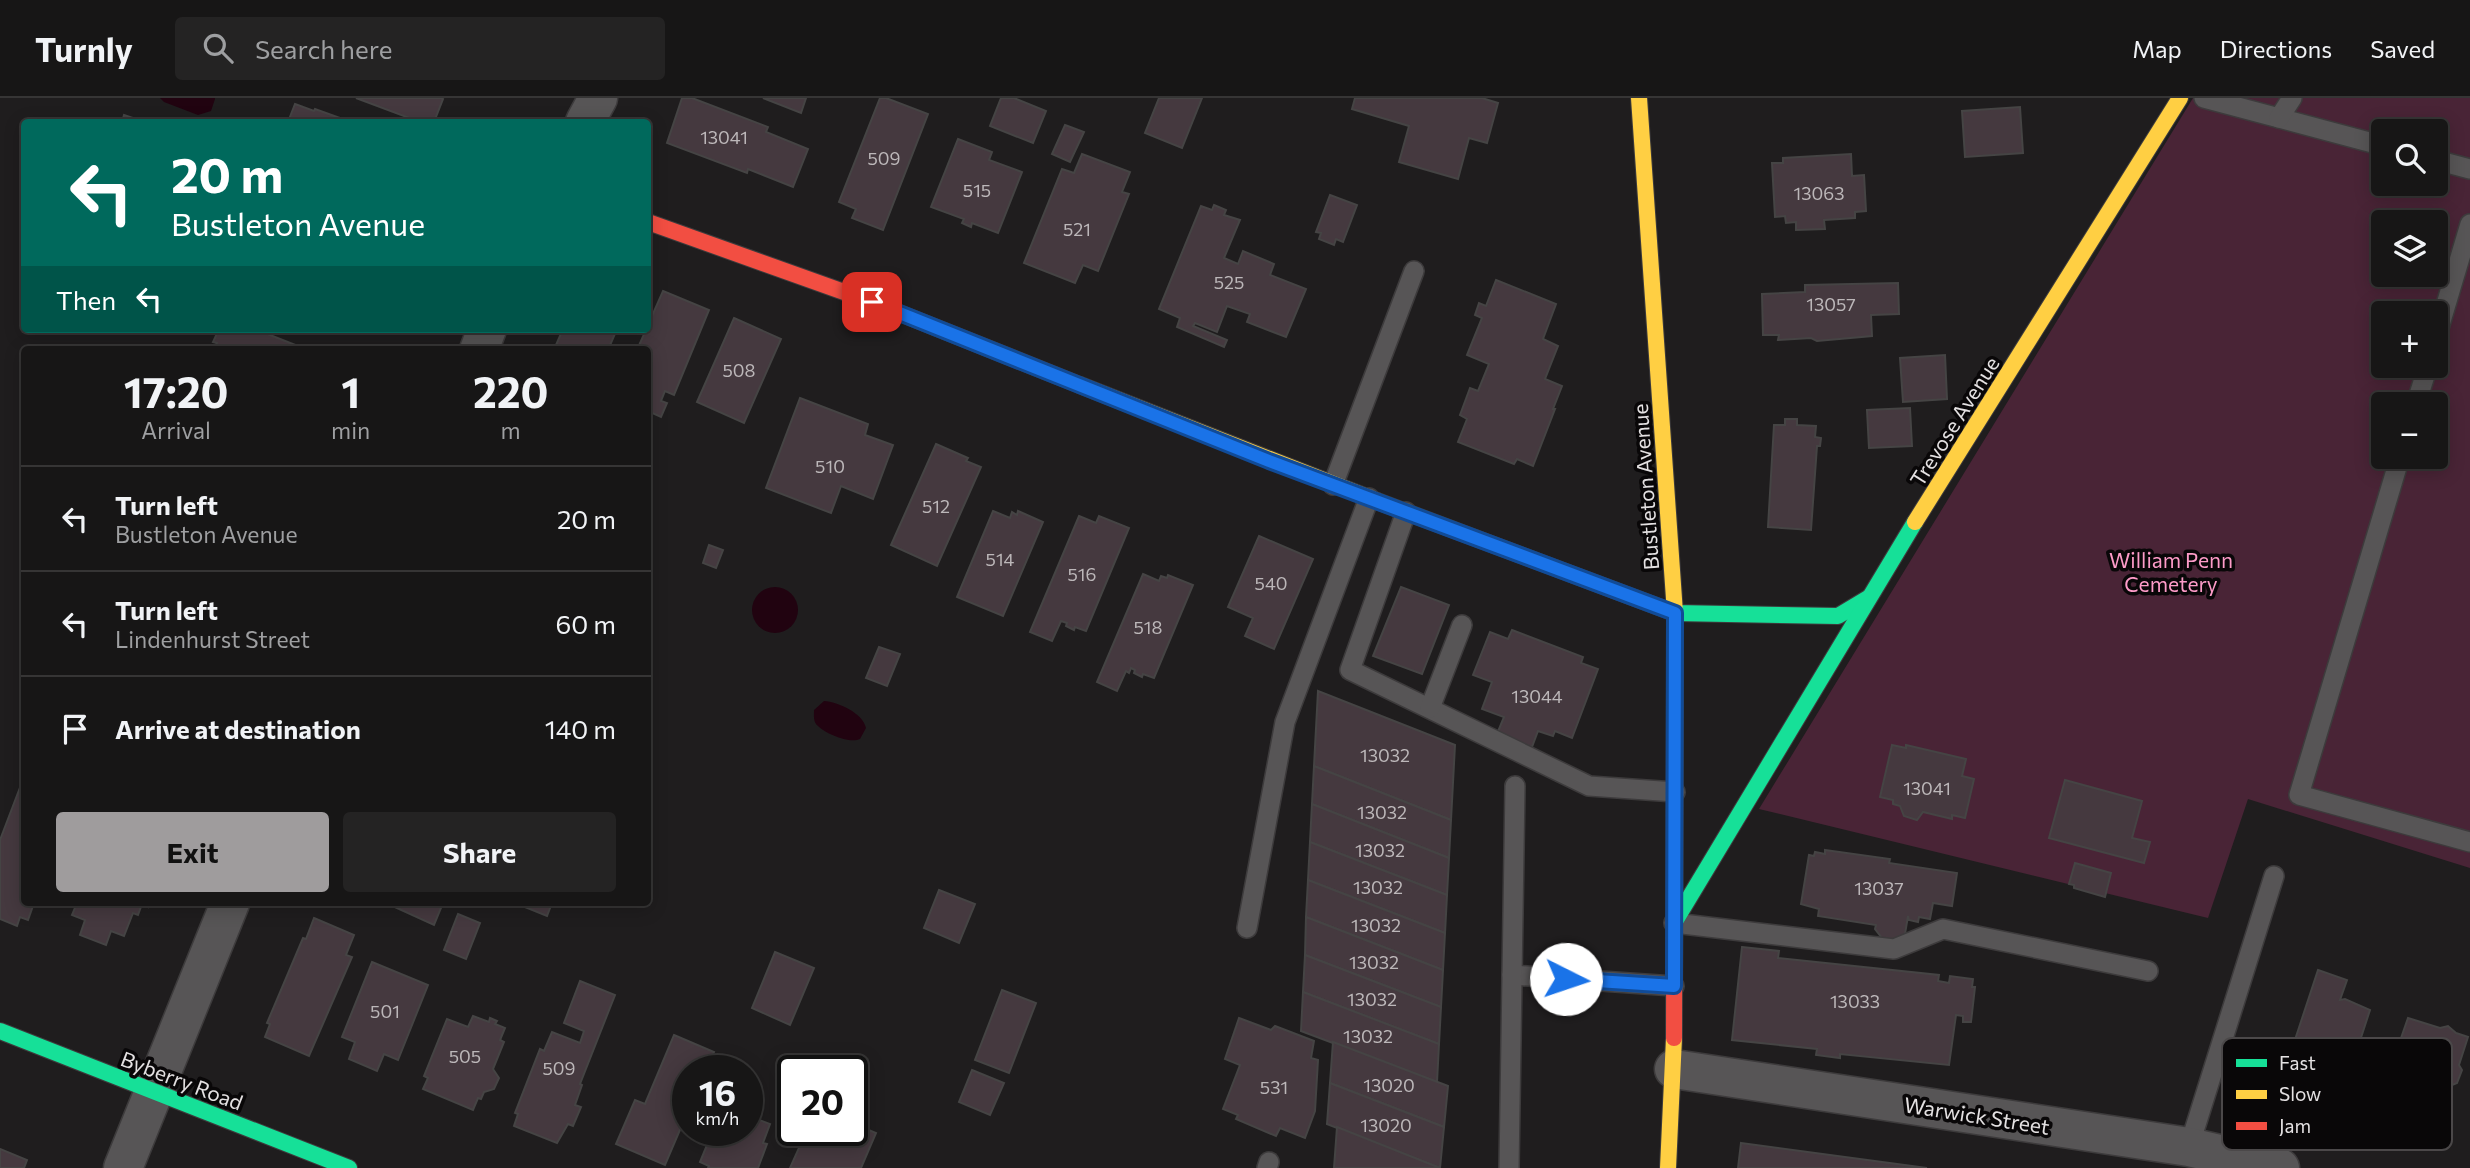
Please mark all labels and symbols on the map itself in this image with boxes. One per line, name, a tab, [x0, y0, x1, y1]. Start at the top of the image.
house number: 13041	[700, 126, 748, 148]
house number: 509	[867, 147, 901, 169]
house number: 515	[963, 179, 991, 201]
house number: 13063	[1794, 182, 1844, 204]
house number: 521	[1063, 218, 1091, 240]
house number: 525	[1214, 271, 1244, 293]
pin	[842, 272, 902, 332]
house number: 13057	[1806, 293, 1856, 315]
street label: Trevose Avenue	[1904, 352, 2004, 490]
house number: 508	[722, 359, 756, 381]
street label: Bustleton Avenue	[1627, 403, 1663, 571]
house number: 510	[815, 455, 845, 477]
house number: 512	[922, 495, 950, 517]
park label: William Penn Cemetery	[2109, 547, 2233, 596]
house number: 514	[986, 548, 1015, 570]
house number: 516	[1068, 563, 1096, 585]
house number: 540	[1255, 572, 1287, 594]
house number: 518	[1134, 616, 1163, 638]
house number: 13044	[1511, 685, 1563, 707]
house number: 13032	[1360, 744, 1410, 766]
house number: 13041	[1903, 777, 1951, 799]
house number: 13032	[1357, 801, 1407, 823]
house number: 13032	[1355, 839, 1405, 861]
house number: 13032	[1353, 876, 1403, 898]
house number: 13037	[1854, 877, 1904, 899]
house number: 13032	[1351, 914, 1401, 936]
position arrow	[1529, 942, 1603, 1016]
house number: 13032	[1349, 951, 1399, 973]
house number: 13032	[1347, 988, 1397, 1010]
house number: 13033	[1830, 990, 1880, 1012]
house number: 501	[370, 1000, 400, 1022]
house number: 13032	[1343, 1025, 1393, 1047]
legend	[2222, 1038, 2452, 1150]
street label: Byberry Road	[118, 1045, 246, 1115]
house number: 505	[449, 1045, 481, 1067]
text: Fast	[2279, 1051, 2316, 1074]
speed limit sign: 20	[777, 1055, 868, 1146]
house number: 509	[542, 1057, 576, 1079]
house number: 13020	[1363, 1074, 1415, 1096]
house number: 531	[1260, 1076, 1288, 1098]
text: Slow	[2279, 1082, 2321, 1105]
street label: Warwick Street	[1902, 1091, 2052, 1139]
house number: 13020	[1360, 1114, 1412, 1136]
text: Jam	[2279, 1114, 2311, 1137]

